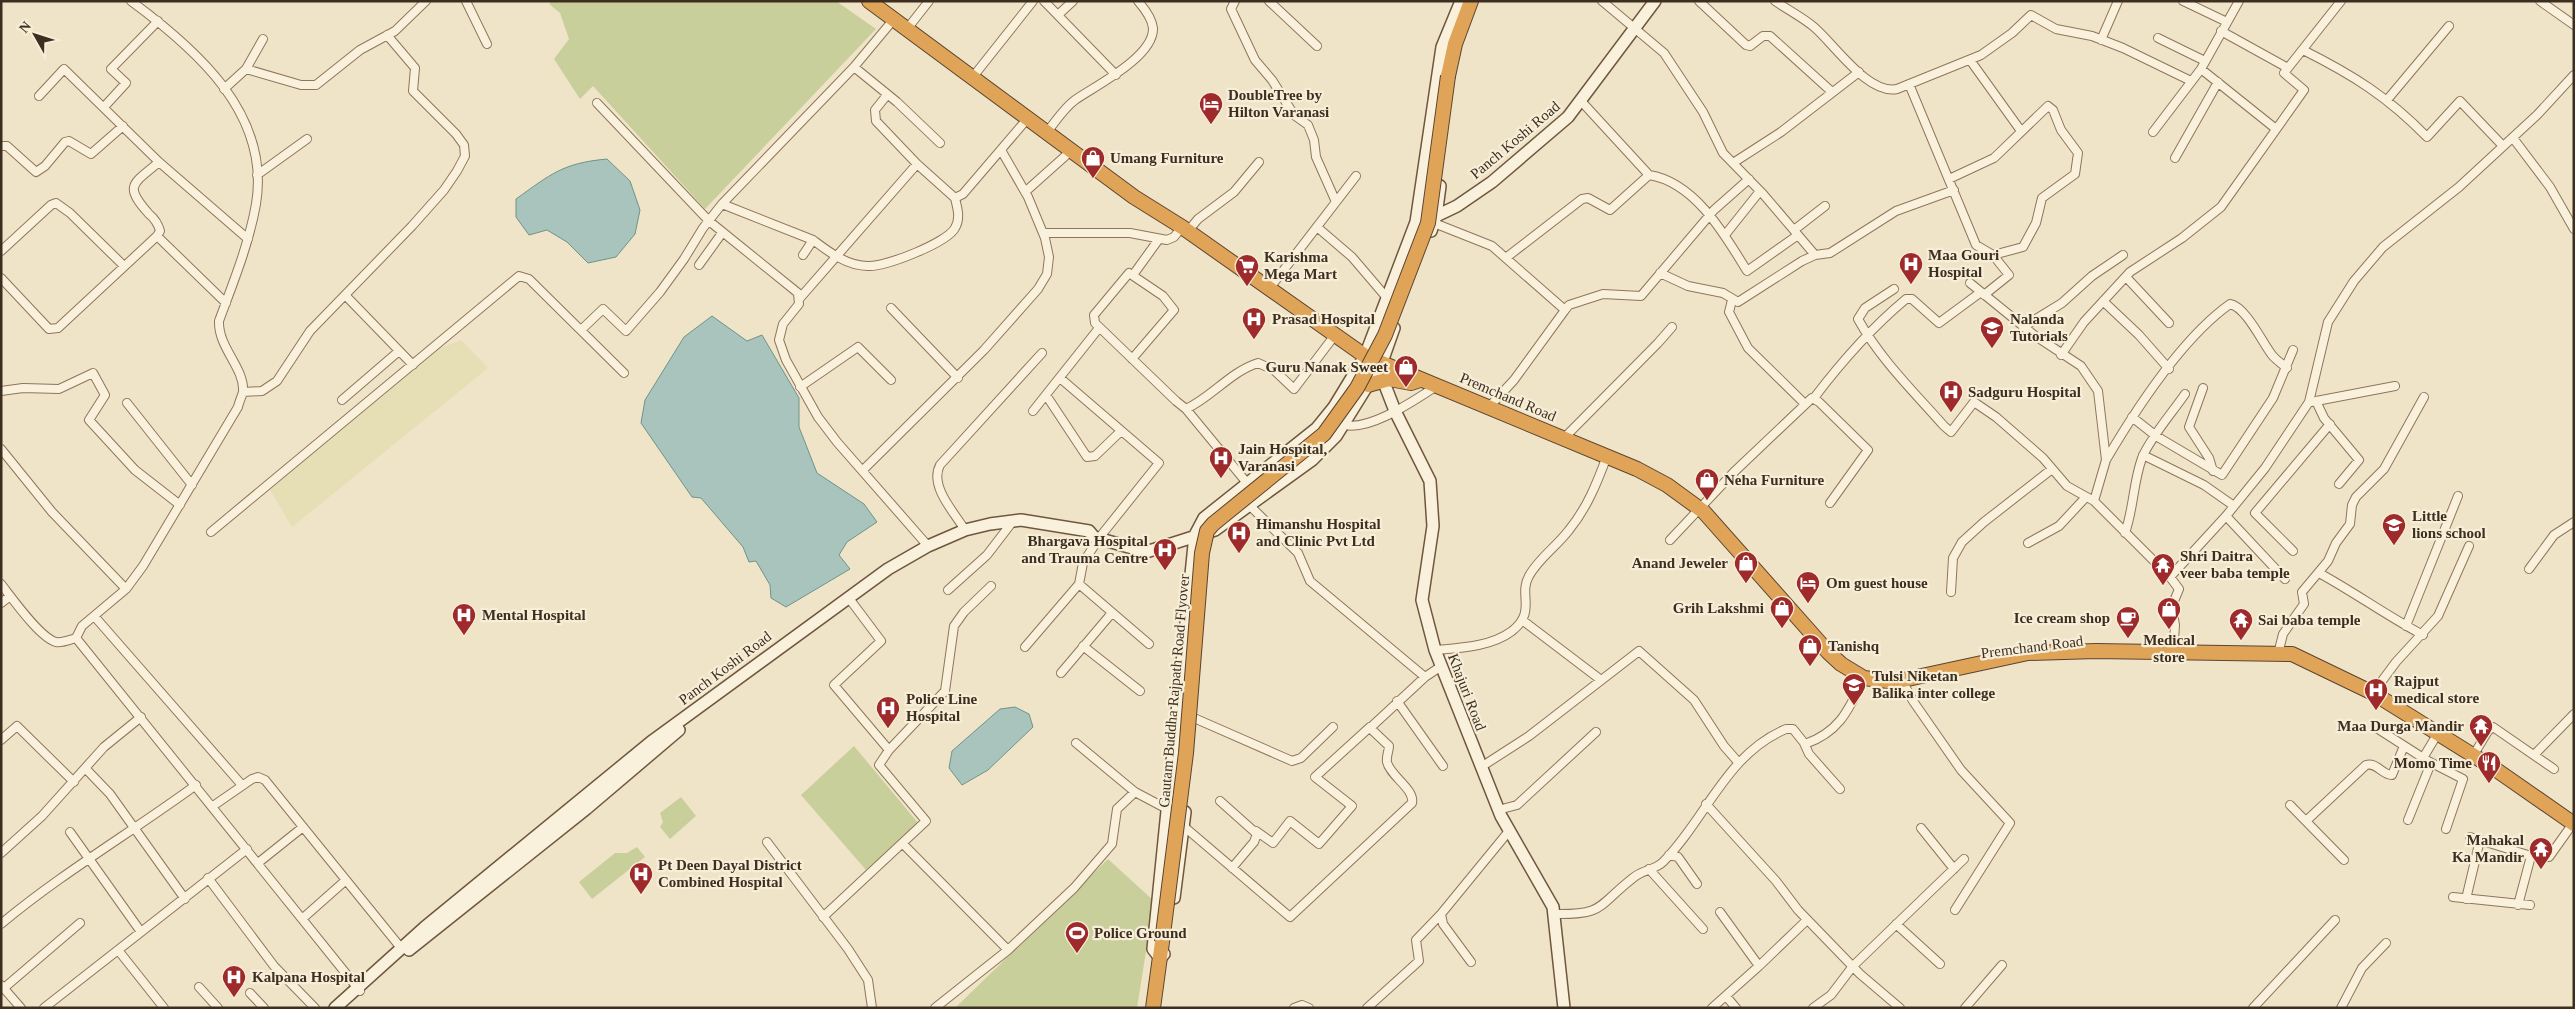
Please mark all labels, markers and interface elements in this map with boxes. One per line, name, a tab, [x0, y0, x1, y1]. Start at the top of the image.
north arrow	[10, 10, 60, 60]
text: N	[16, 18, 34, 36]
place label: DoubleTree by Hilton Varanasi	[1228, 87, 1329, 120]
hotel icon: DoubleTree by Hilton Varanasi	[1198, 91, 1224, 125]
street label: Panch Koshi Road	[1467, 98, 1563, 182]
shop icon: Umang Furniture	[1080, 145, 1106, 179]
place label: Umang Furniture	[1110, 150, 1224, 166]
place label: Maa Gouri Hospital	[1928, 247, 1999, 280]
place label: Karishma Mega Mart	[1264, 249, 1337, 282]
hospital icon: Maa Gouri Hospital	[1898, 251, 1924, 285]
supermarket icon: Karishma Mega Mart	[1234, 253, 1260, 287]
hospital icon: Prasad Hospital	[1241, 306, 1267, 340]
place label: Prasad Hospital	[1272, 311, 1375, 327]
place label: Nalanda Tutorials	[2010, 311, 2068, 344]
school or university icon: Nalanda Tutorials	[1979, 315, 2005, 349]
shop icon: Guru Nanak Sweet	[1393, 354, 1419, 388]
place label: Guru Nanak Sweet	[1265, 359, 1388, 375]
street label: Premchand Road	[1458, 370, 1559, 425]
hospital icon: Sadguru Hospital	[1938, 379, 1964, 413]
place label: Sadguru Hospital	[1968, 384, 2081, 400]
place label: Jain Hospital, Varanasi	[1238, 441, 1327, 474]
hospital icon: Jain Hospital, Varanasi	[1208, 445, 1234, 479]
shop icon: Neha Furniture	[1694, 467, 1720, 501]
place label: Neha Furniture	[1724, 472, 1824, 488]
place label: Little lions school	[2412, 508, 2486, 541]
school or university icon: Little lions school	[2381, 512, 2407, 546]
place label: Himanshu Hospital and Clinic Pvt Ltd	[1256, 516, 1381, 549]
hospital icon: Himanshu Hospital and Clinic Pvt Ltd	[1226, 520, 1252, 554]
place label: Bhargava Hospital and Trauma Centre	[1021, 533, 1148, 566]
hospital icon: Bhargava Hospital and Trauma Centre	[1152, 537, 1178, 571]
place label: Shri Daitra veer baba temple	[2180, 548, 2290, 581]
shop icon: Anand Jeweler	[1733, 550, 1759, 584]
temple icon: Shri Daitra veer baba temple	[2150, 552, 2176, 586]
place label: Anand Jeweler	[1632, 555, 1728, 571]
hotel icon: Om guest house	[1795, 570, 1821, 604]
street label: Gautam Buddha Rajpath Road Flyover	[1156, 574, 1192, 808]
place label: Om guest house	[1826, 575, 1928, 591]
shop icon: Grih Lakshmi	[1769, 595, 1795, 629]
shop icon: Medical store	[2156, 596, 2182, 630]
place label: Grih Lakshmi	[1673, 600, 1764, 616]
hospital icon: Mental Hospital	[451, 602, 477, 636]
cafe icon: Ice cream shop	[2115, 605, 2141, 639]
place label: Mental Hospital	[482, 607, 586, 623]
temple icon: Sai baba temple	[2228, 607, 2254, 641]
place label: Ice cream shop	[2014, 610, 2110, 626]
place label: Sai baba temple	[2258, 612, 2361, 628]
street label: Panch Koshi Road	[676, 628, 775, 708]
place label: Medical store	[2143, 632, 2195, 665]
shop icon: Tanishq	[1797, 633, 1823, 667]
street label: Premchand Road	[1980, 633, 2085, 661]
place label: Tanishq	[1828, 638, 1880, 654]
street label: Khajuri Road	[1445, 651, 1489, 733]
place label: Tulsi Niketan Balika inter college	[1872, 668, 1995, 701]
school or university icon: Tulsi Niketan Balika inter college	[1841, 672, 1867, 706]
place label: Rajput medical store	[2394, 673, 2479, 706]
hospital icon: Rajput medical store	[2363, 677, 2389, 711]
place label: Police Line Hospital	[906, 691, 978, 724]
hospital icon: Police Line Hospital	[875, 695, 901, 729]
temple icon: Maa Durga Mandir	[2468, 713, 2494, 747]
place label: Maa Durga Mandir	[2337, 718, 2464, 734]
restaurant icon: Momo Time	[2476, 750, 2502, 784]
place label: Momo Time	[2394, 755, 2472, 771]
place label: Mahakal Ka Mandir	[2452, 832, 2524, 865]
temple icon: Mahakal Ka Mandir	[2528, 836, 2554, 870]
place label: Pt Deen Dayal District Combined Hospital	[658, 857, 802, 890]
hospital icon: Pt Deen Dayal District Combined Hospital	[628, 861, 654, 895]
sports icon: Police Ground	[1064, 920, 1090, 954]
place label: Police Ground	[1094, 925, 1187, 941]
hospital icon: Kalpana Hospital	[221, 964, 247, 998]
place label: Kalpana Hospital	[252, 969, 365, 985]

